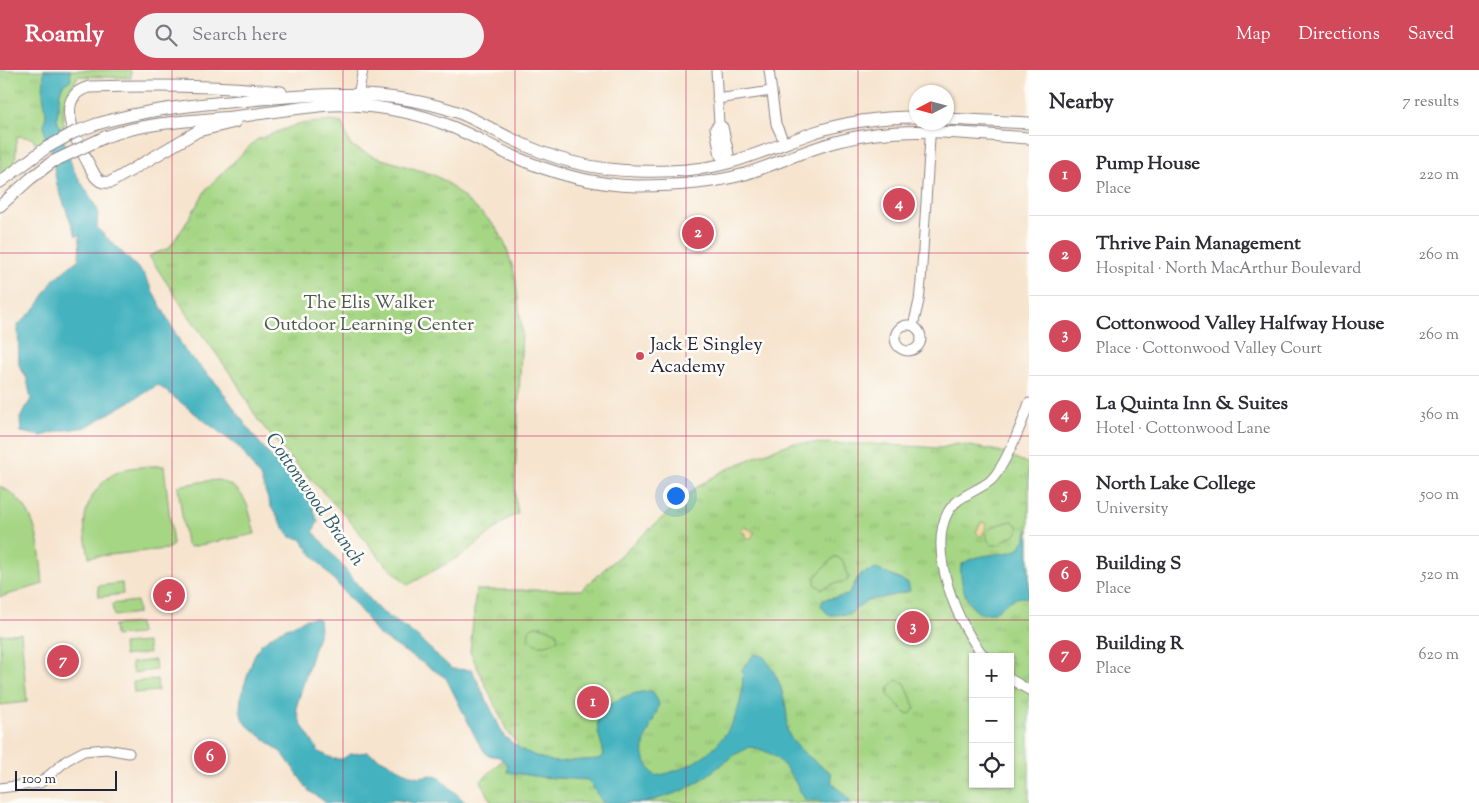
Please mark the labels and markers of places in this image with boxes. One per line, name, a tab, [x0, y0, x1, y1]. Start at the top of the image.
pin: 4	[883, 185, 915, 223]
pin: 2	[682, 214, 714, 252]
place label: Jack E Singley Academy	[649, 332, 763, 381]
marker: Jack E Singley Academy	[634, 350, 646, 362]
pin: 5	[153, 576, 185, 614]
pin: 3	[897, 608, 929, 646]
pin: 7	[47, 642, 79, 680]
pin: 1	[577, 683, 609, 721]
pin: 6	[194, 738, 226, 776]

